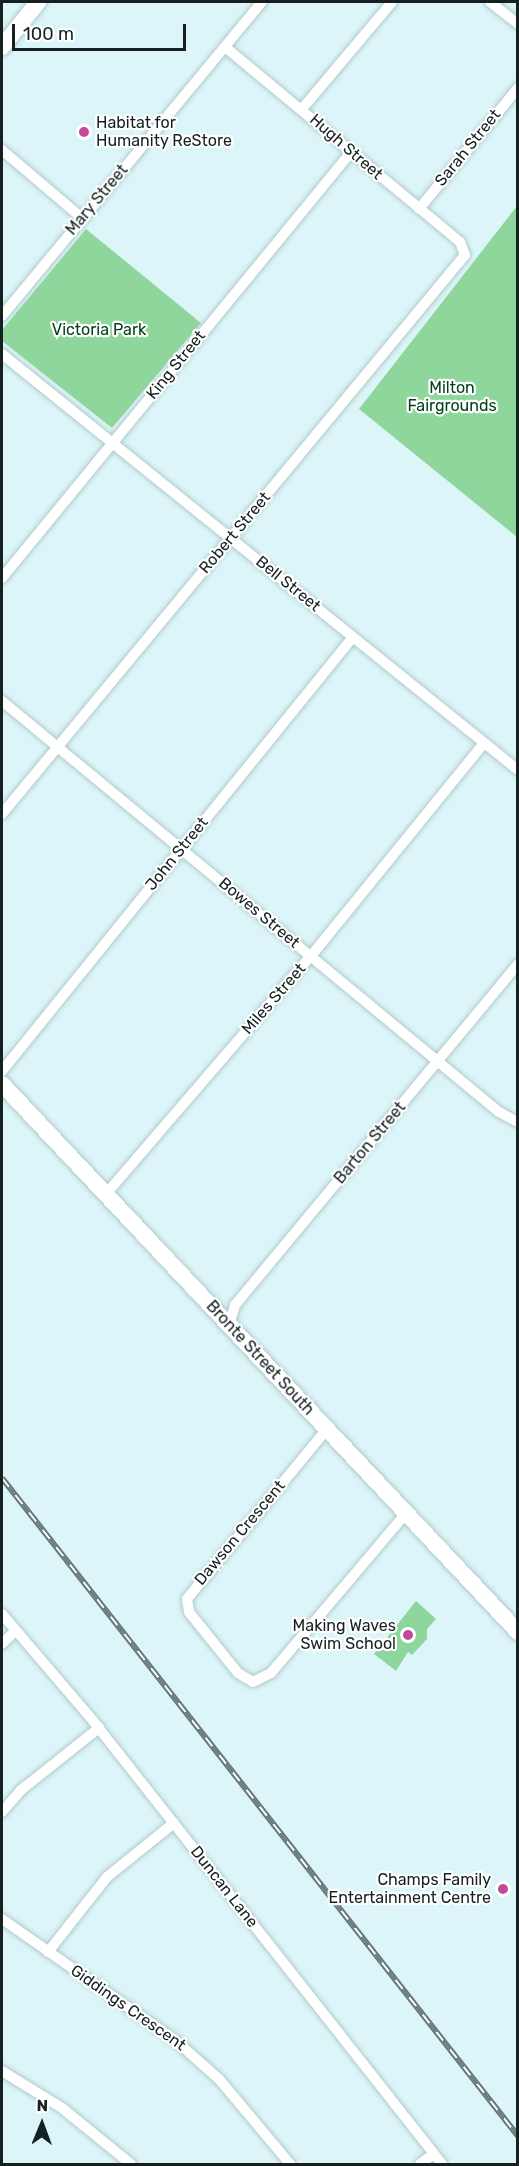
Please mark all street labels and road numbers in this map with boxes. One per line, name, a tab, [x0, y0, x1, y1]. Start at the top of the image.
street label: Sarah Street	[431, 106, 505, 190]
street label: Hugh Street	[306, 110, 386, 184]
street label: Mary Street	[62, 161, 132, 239]
street label: King Street	[142, 327, 210, 403]
street label: Robert Street	[195, 488, 275, 578]
street label: Bell Street	[252, 552, 324, 616]
street label: John Street	[142, 813, 212, 895]
street label: Bowes Street	[215, 874, 303, 952]
street label: Miles Street	[238, 960, 310, 1038]
street label: Barton Street	[330, 1098, 410, 1188]
street label: Bronte Street South	[202, 1297, 318, 1419]
street label: Dawson Crescent	[191, 1477, 289, 1589]
street label: Duncan Lane	[186, 1842, 262, 1932]
street label: Giddings Crescent	[67, 1961, 189, 2055]

